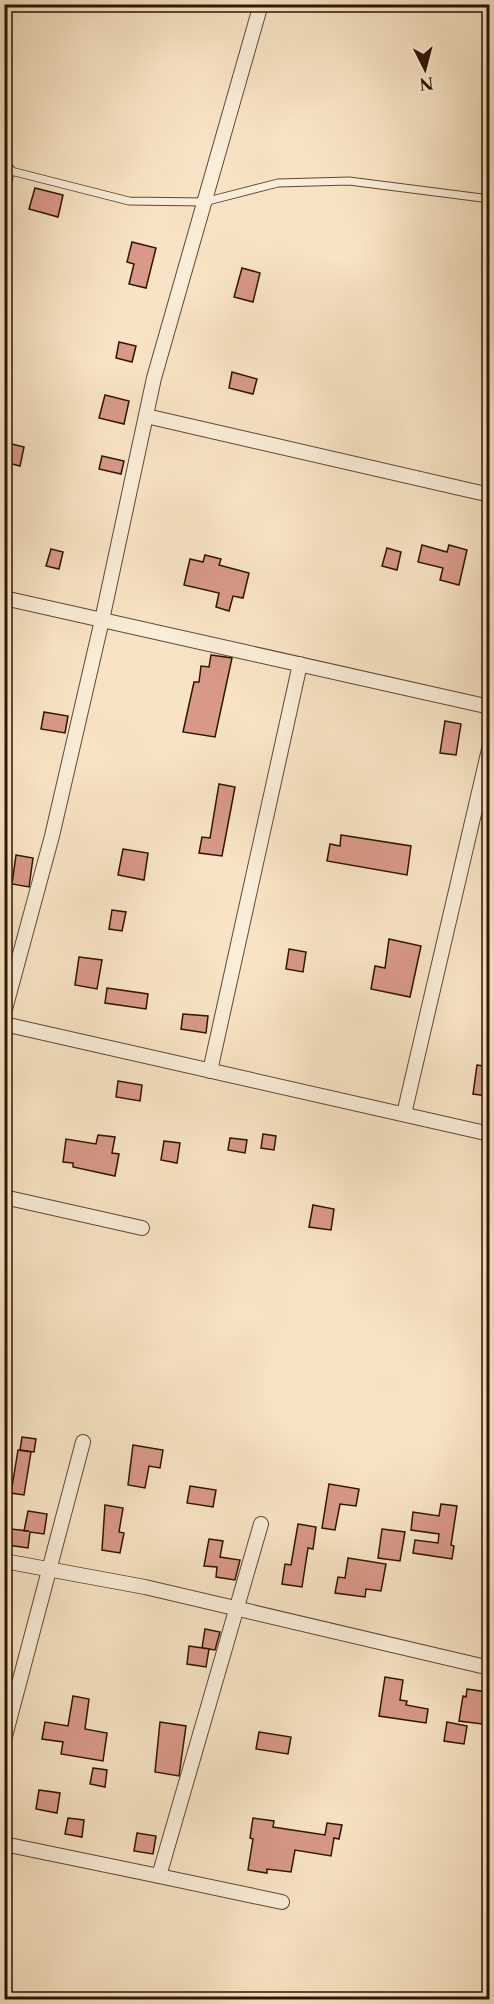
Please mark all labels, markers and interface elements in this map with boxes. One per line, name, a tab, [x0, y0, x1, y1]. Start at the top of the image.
north arrow	[395, 39, 455, 99]
text: N	[419, 73, 435, 95]

